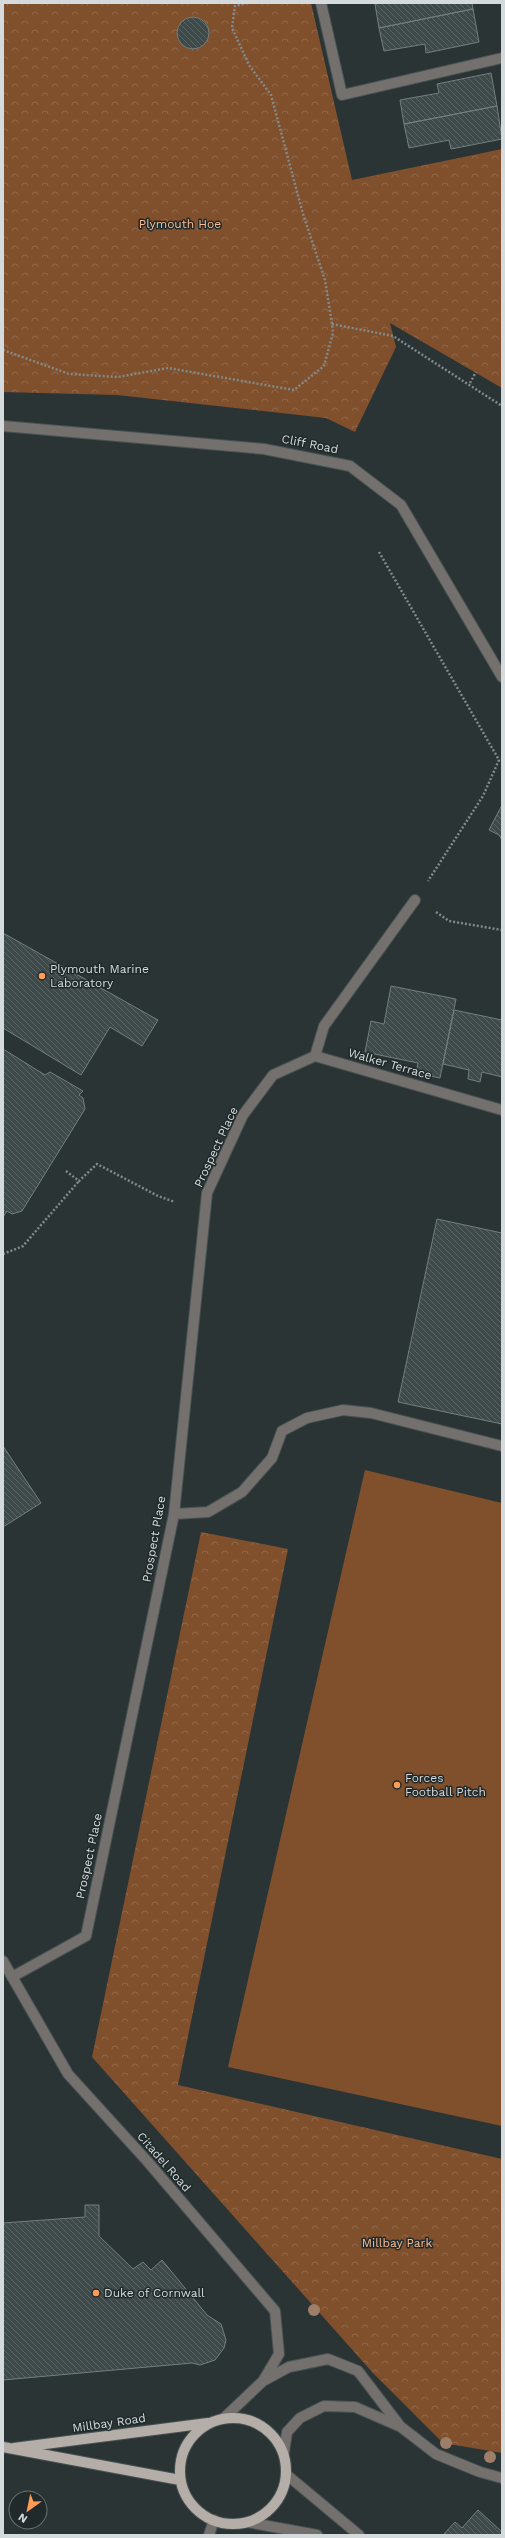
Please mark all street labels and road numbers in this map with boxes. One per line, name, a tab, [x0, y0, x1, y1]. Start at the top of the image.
street label: Cliff Road	[280, 432, 340, 456]
street label: Walker Terrace	[347, 1045, 433, 1083]
street label: Prospect Place	[191, 1104, 241, 1190]
street label: Prospect Place	[140, 1495, 168, 1583]
street label: Prospect Place	[73, 1812, 105, 1900]
street label: Citadel Road	[134, 2129, 194, 2195]
street label: Millbay Road	[71, 2411, 147, 2435]

